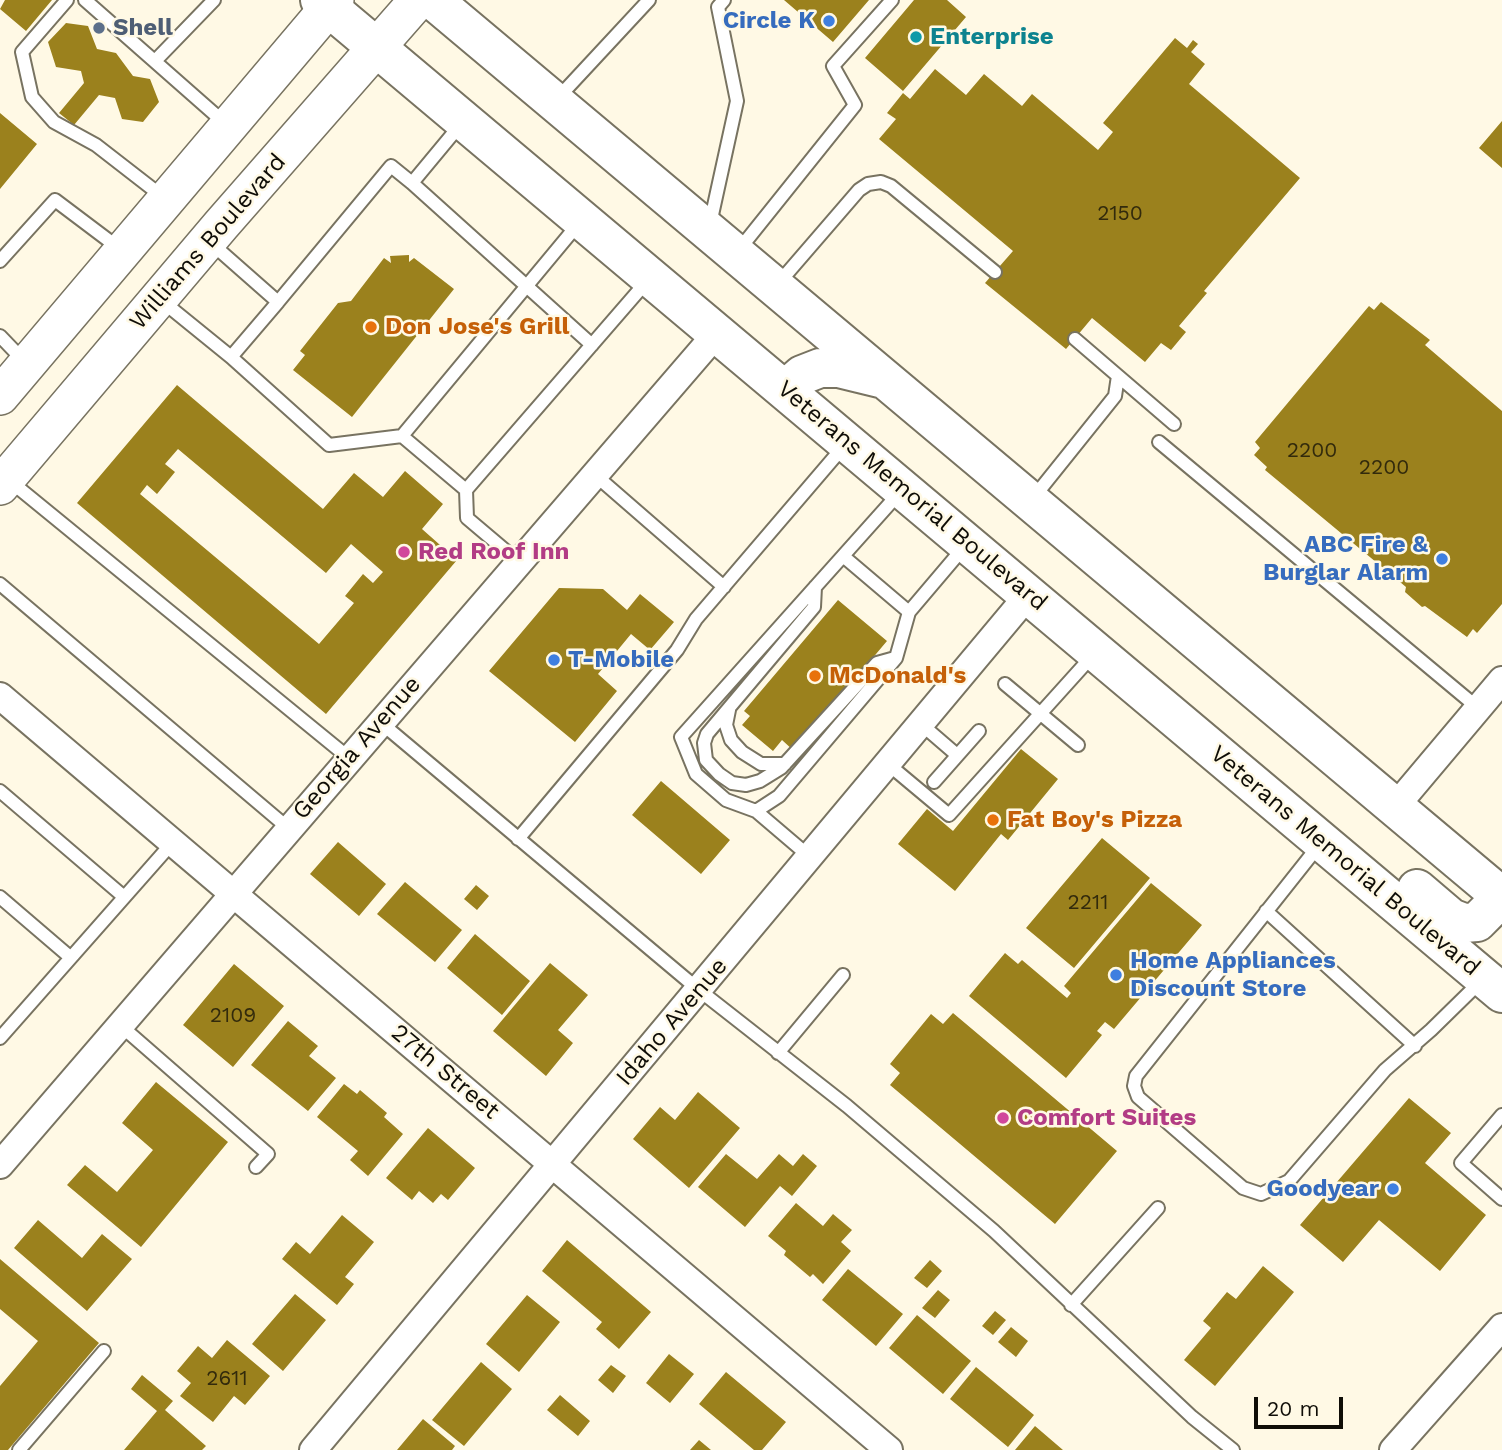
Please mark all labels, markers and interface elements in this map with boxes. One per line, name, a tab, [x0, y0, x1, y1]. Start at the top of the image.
place label: Circle K	[723, 7, 815, 35]
marker: Circle K	[821, 13, 837, 29]
place label: Shell	[113, 14, 173, 42]
marker: Shell	[91, 20, 107, 36]
place label: Enterprise	[930, 23, 1054, 51]
marker: Enterprise	[908, 29, 924, 45]
street label: Williams Boulevard	[124, 148, 292, 336]
house number: 2150	[1097, 201, 1143, 227]
place label: Don Jose's Grill	[385, 313, 569, 341]
marker: Don Jose's Grill	[363, 319, 379, 335]
street label: Veterans Memorial Boulevard	[771, 375, 1053, 617]
house number: 2200	[1287, 438, 1337, 464]
house number: 2200	[1359, 455, 1409, 481]
place label: ABC Fire & Burglar Alarm	[1263, 531, 1428, 587]
place label: Red Roof Inn	[418, 538, 569, 566]
marker: Red Roof Inn	[396, 544, 412, 560]
marker: ABC Fire & Burglar Alarm	[1434, 551, 1450, 567]
place label: T-Mobile	[568, 646, 674, 674]
marker: T-Mobile	[546, 652, 562, 668]
place label: McDonald's	[829, 662, 966, 690]
marker: McDonald's	[807, 668, 823, 684]
street label: Georgia Avenue	[287, 670, 427, 826]
street label: Veterans Memorial Boulevard	[1204, 740, 1486, 982]
place label: Fat Boy's Pizza	[1007, 806, 1182, 834]
marker: Fat Boy's Pizza	[985, 812, 1001, 828]
house number: 2211	[1068, 890, 1108, 916]
place label: Home Appliances Discount Store	[1130, 947, 1336, 1003]
street label: Idaho Avenue	[610, 952, 734, 1092]
marker: Home Appliances Discount Store	[1108, 967, 1124, 983]
house number: 2109	[210, 1003, 256, 1029]
street label: 27th Street	[385, 1018, 505, 1126]
place label: Comfort Suites	[1017, 1104, 1196, 1132]
marker: Comfort Suites	[995, 1110, 1011, 1126]
place label: Goodyear	[1266, 1175, 1379, 1203]
marker: Goodyear	[1385, 1181, 1401, 1197]
house number: 2611	[206, 1366, 248, 1392]
scale bar	[1257, 1384, 1346, 1428]
text: 20 m	[1267, 1396, 1319, 1421]

